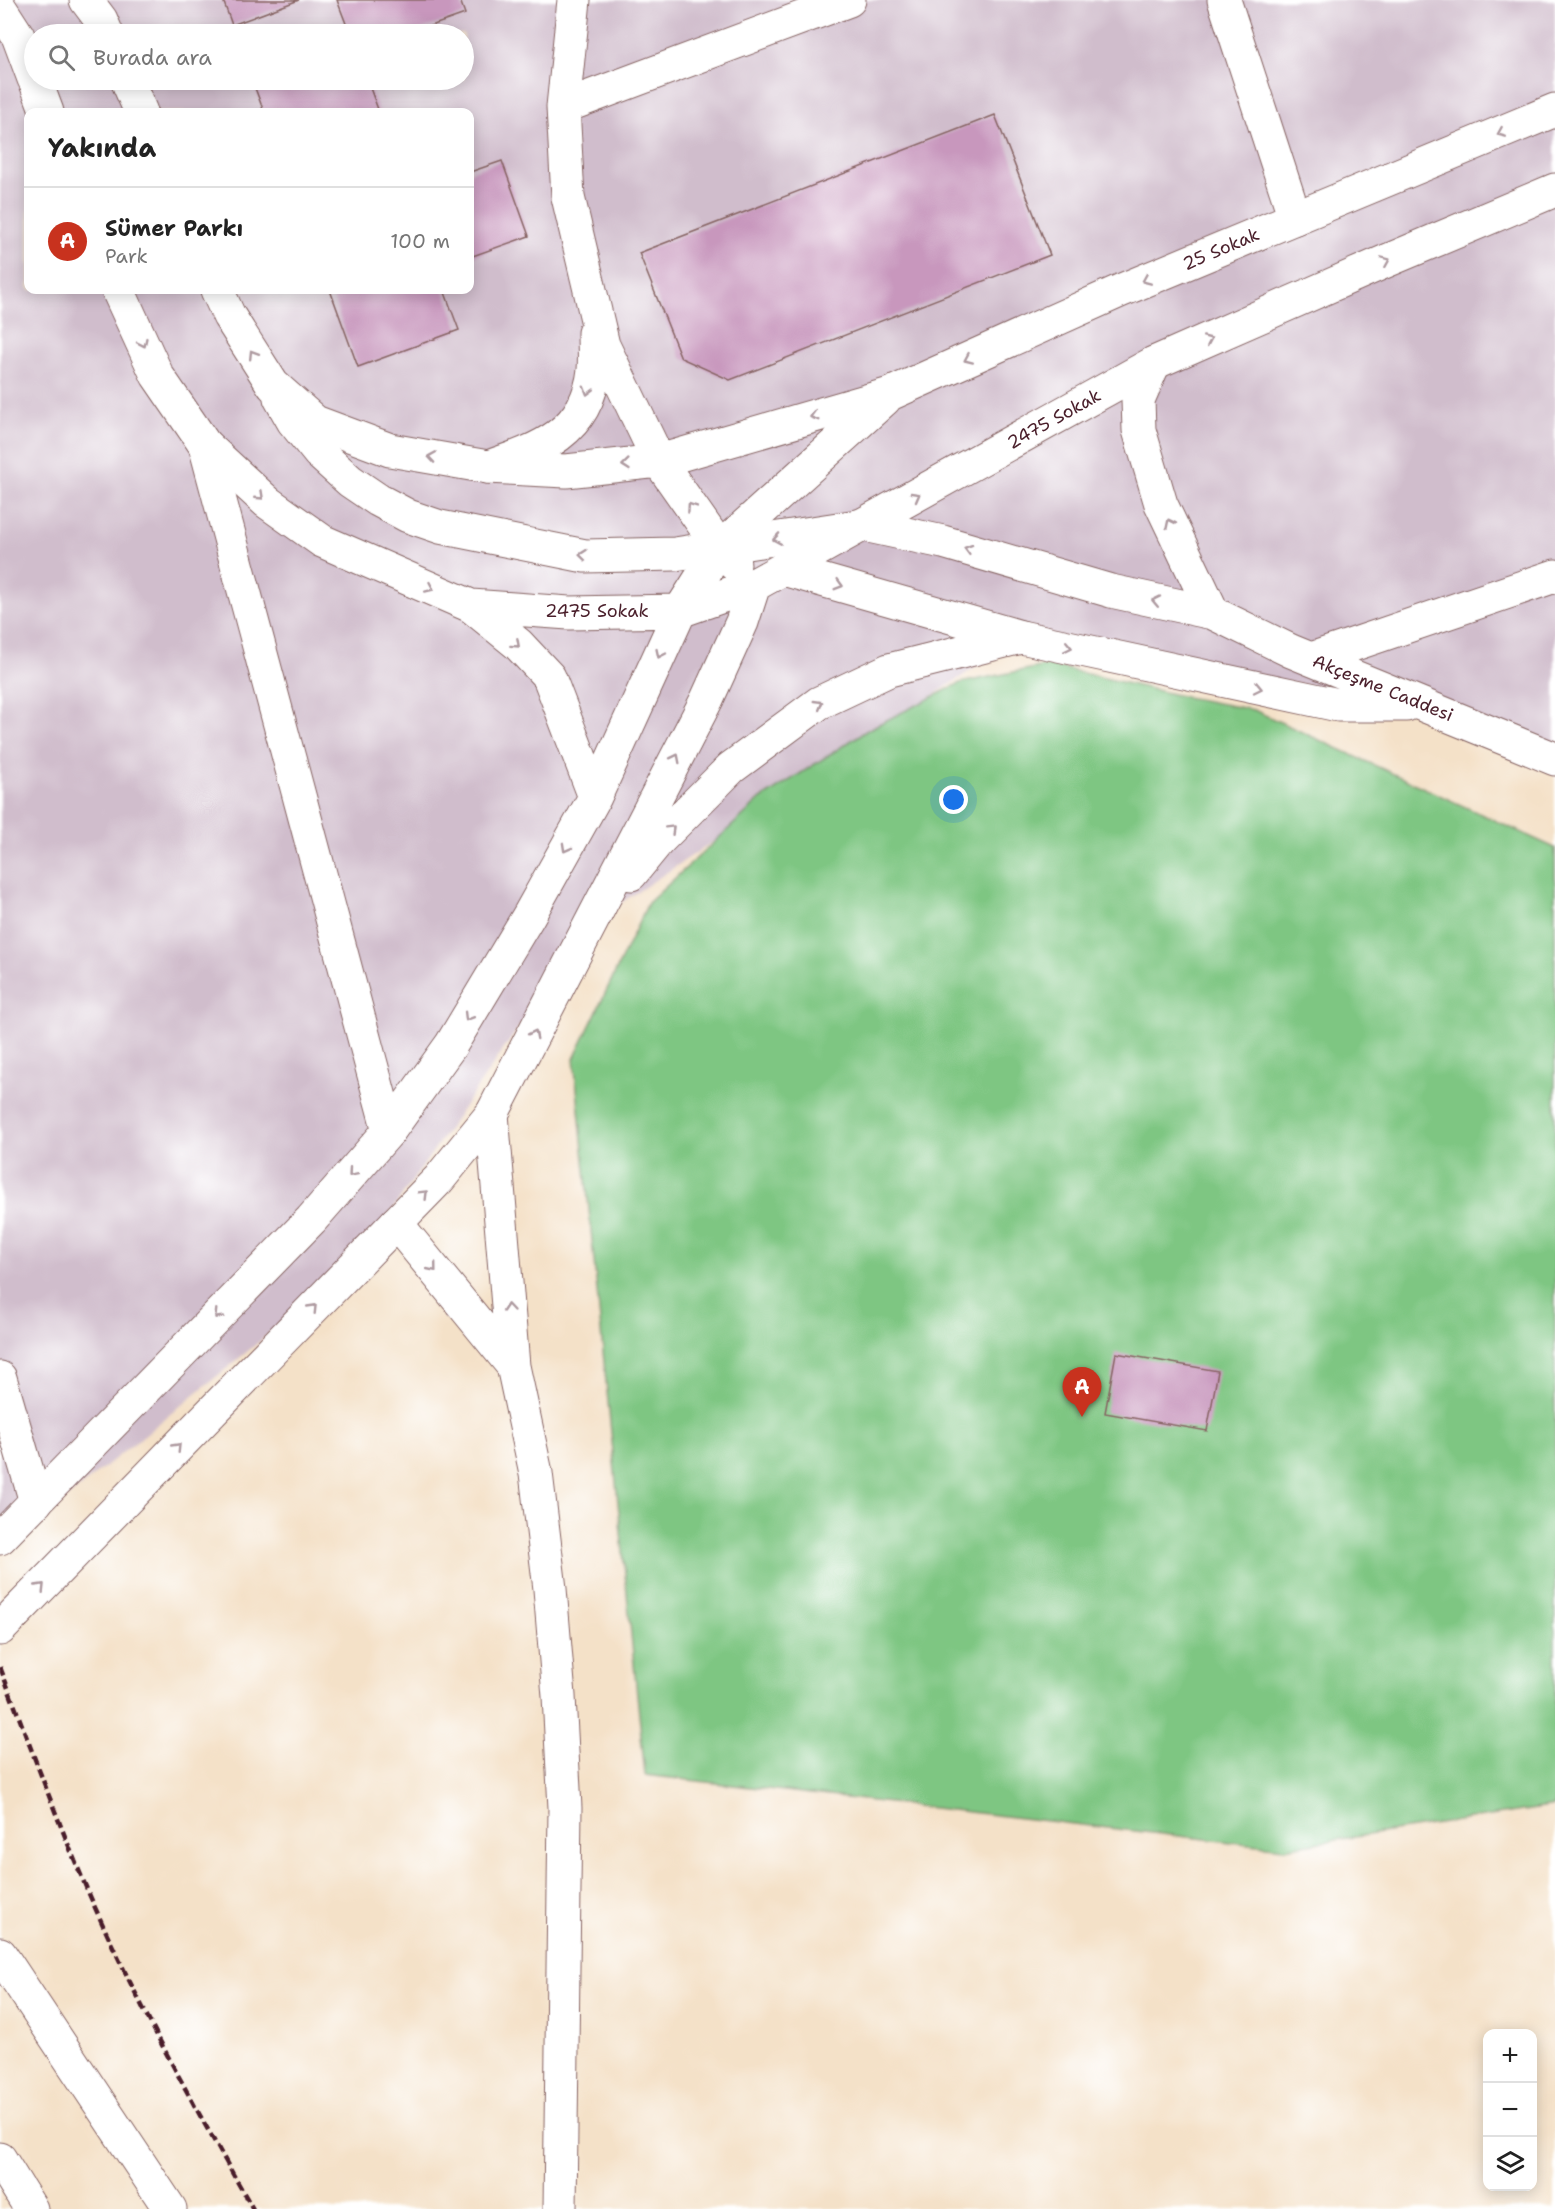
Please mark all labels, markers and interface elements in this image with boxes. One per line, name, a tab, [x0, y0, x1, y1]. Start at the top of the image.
search box	[24, 24, 474, 90]
icon: search	[45, 41, 78, 74]
text: Burada ara	[93, 43, 212, 72]
one-way arrow	[1496, 126, 1507, 138]
text: Yakında	[48, 130, 156, 165]
text: Sümer Parkı	[105, 214, 243, 243]
street label: 25 Sokak	[1179, 222, 1263, 276]
text: A	[60, 228, 75, 254]
text: 100 m	[390, 228, 450, 254]
text: Park	[105, 243, 148, 269]
one-way arrow	[1380, 256, 1391, 268]
one-way arrow	[1142, 273, 1153, 285]
one-way arrow	[1201, 335, 1212, 347]
one-way arrow	[135, 336, 147, 347]
one-way arrow	[248, 350, 260, 360]
one-way arrow	[964, 352, 975, 364]
street label: 2475 Sokak	[1003, 383, 1105, 455]
one-way arrow	[583, 386, 595, 396]
one-way arrow	[809, 409, 819, 422]
one-way arrow	[427, 452, 436, 464]
one-way arrow	[621, 458, 630, 470]
one-way arrow	[253, 489, 264, 500]
one-way arrow	[910, 492, 920, 504]
one-way arrow	[687, 503, 698, 514]
one-way arrow	[1166, 518, 1178, 529]
one-way arrow	[772, 533, 782, 545]
one-way arrow	[963, 544, 974, 556]
one-way arrow	[579, 549, 588, 562]
one-way arrow	[833, 578, 844, 590]
one-way arrow	[424, 581, 435, 593]
one-way arrow	[1152, 595, 1162, 608]
street label: 2475 Sokak	[545, 599, 649, 623]
one-way arrow	[509, 636, 520, 647]
one-way arrow	[1063, 640, 1073, 653]
one-way arrow	[656, 647, 668, 658]
street label: Akçeşme Caddesi	[1309, 649, 1457, 727]
one-way arrow	[1253, 681, 1263, 694]
one-way arrow	[813, 700, 823, 711]
one-way arrow	[669, 753, 680, 764]
your location	[939, 785, 968, 814]
one-way arrow	[663, 826, 674, 837]
one-way arrow	[562, 842, 573, 852]
one-way arrow	[464, 1011, 475, 1021]
one-way arrow	[526, 1029, 538, 1040]
one-way arrow	[348, 1166, 359, 1177]
one-way arrow	[417, 1190, 428, 1201]
one-way arrow	[425, 1261, 436, 1272]
one-way arrow	[306, 1304, 317, 1314]
one-way arrow	[502, 1304, 515, 1313]
one-way arrow	[215, 1308, 226, 1319]
pin: A	[1062, 1368, 1102, 1417]
one-way arrow	[170, 1444, 181, 1454]
one-way arrow	[33, 1584, 44, 1595]
map controls	[1483, 2029, 1537, 2191]
button: +	[1483, 2029, 1537, 2083]
button: −	[1483, 2083, 1537, 2137]
button: layers	[1483, 2137, 1537, 2191]

